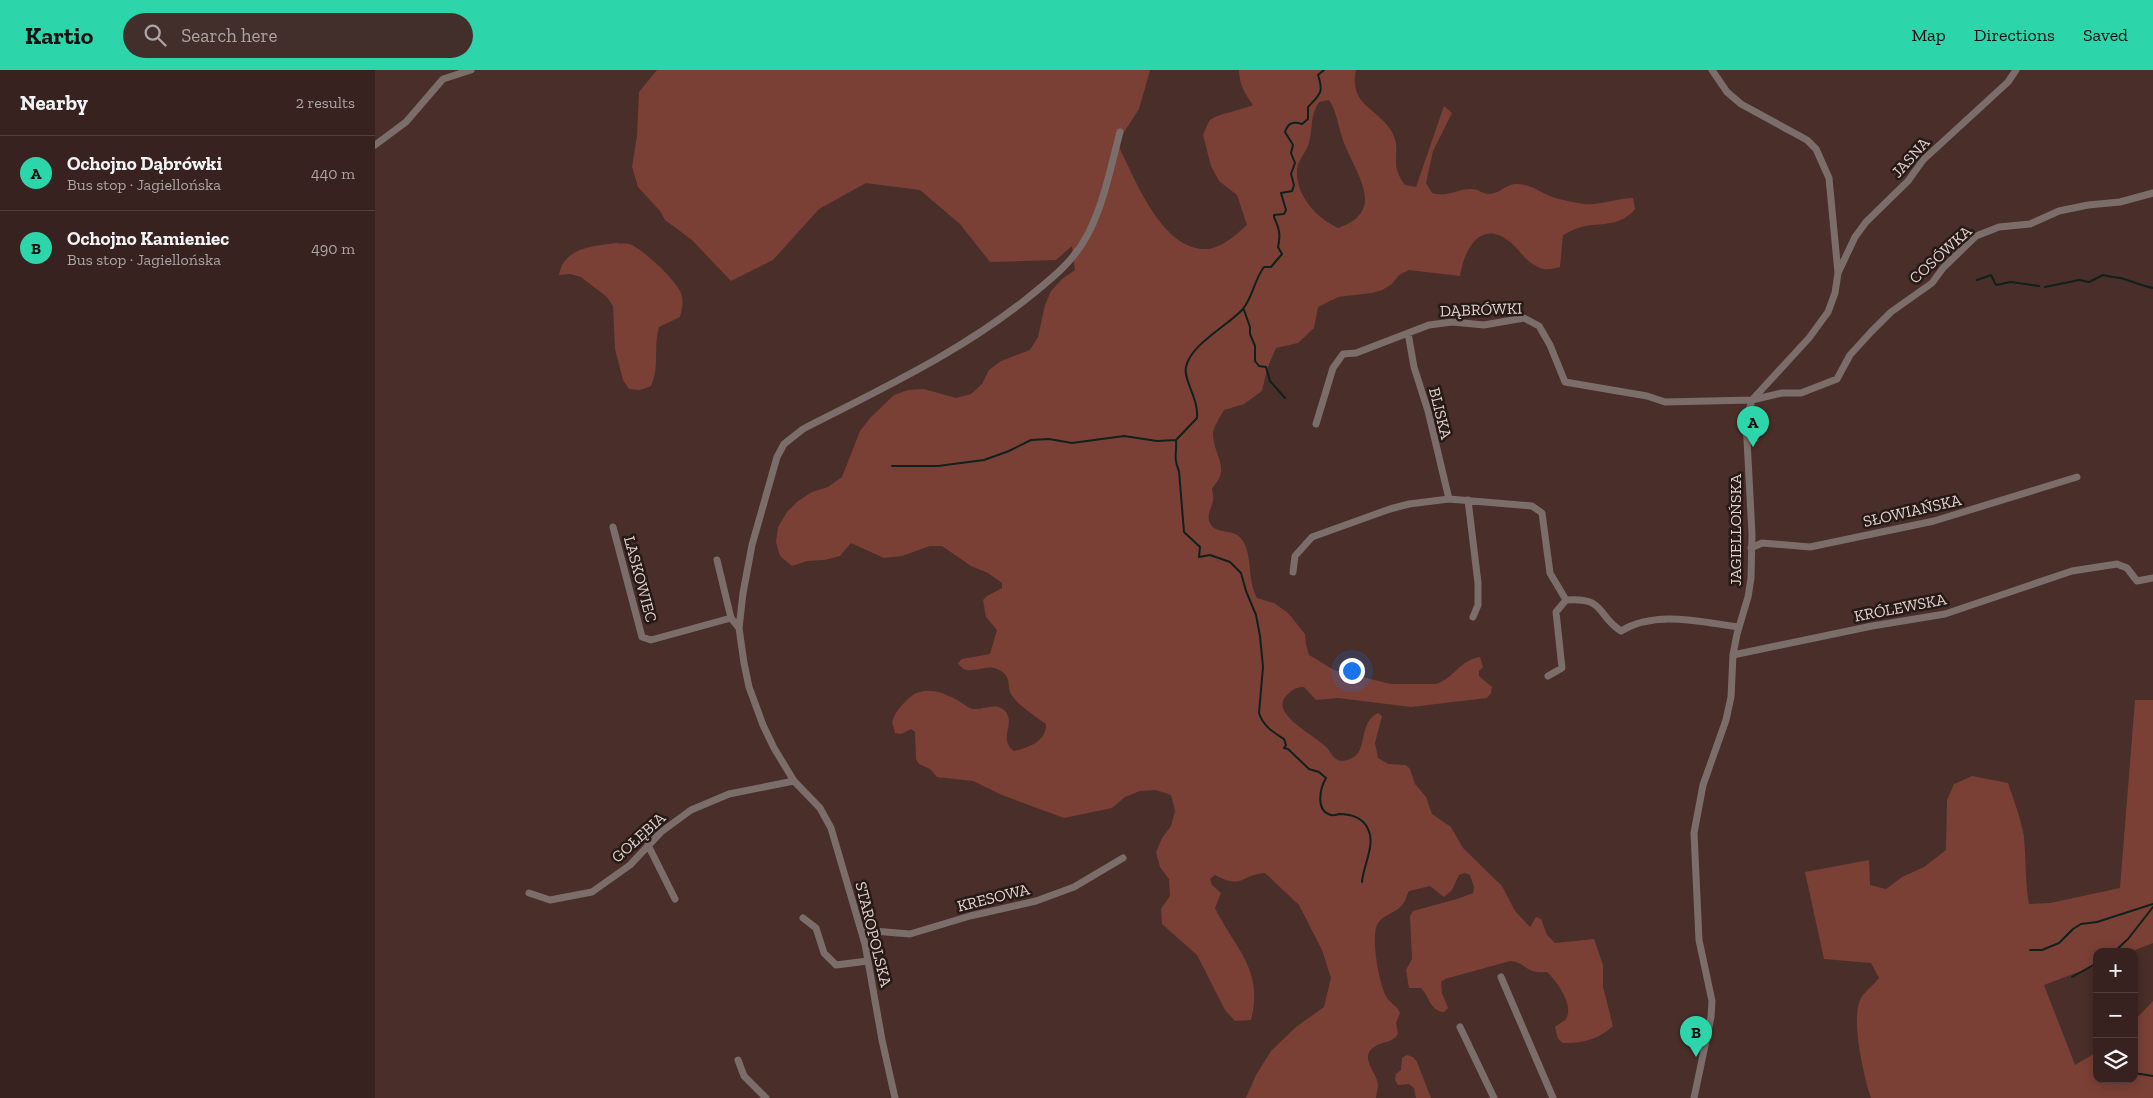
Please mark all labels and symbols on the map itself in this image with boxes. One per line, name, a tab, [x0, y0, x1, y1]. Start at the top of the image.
street label: JASNA	[1887, 133, 1934, 181]
street label: COSÓWKA	[1905, 221, 1976, 287]
street label: DĄBRÓWKI	[1440, 299, 1522, 320]
street label: BLISKA	[1425, 385, 1456, 442]
pin: A	[1737, 406, 1769, 447]
street label: JAGIELLOŃSKA	[1726, 473, 1745, 586]
street label: SŁOWIAŃSKA	[1861, 490, 1964, 531]
street label: LASKOWIEC	[620, 534, 661, 624]
street label: KRÓLEWSKA	[1852, 589, 1948, 626]
your location	[1339, 658, 1365, 684]
street label: GOŁĘBIA	[608, 808, 670, 866]
street label: KRESOWA	[955, 879, 1032, 916]
street label: STAROPOLSKA	[851, 880, 896, 989]
pin: B	[1680, 1016, 1712, 1057]

